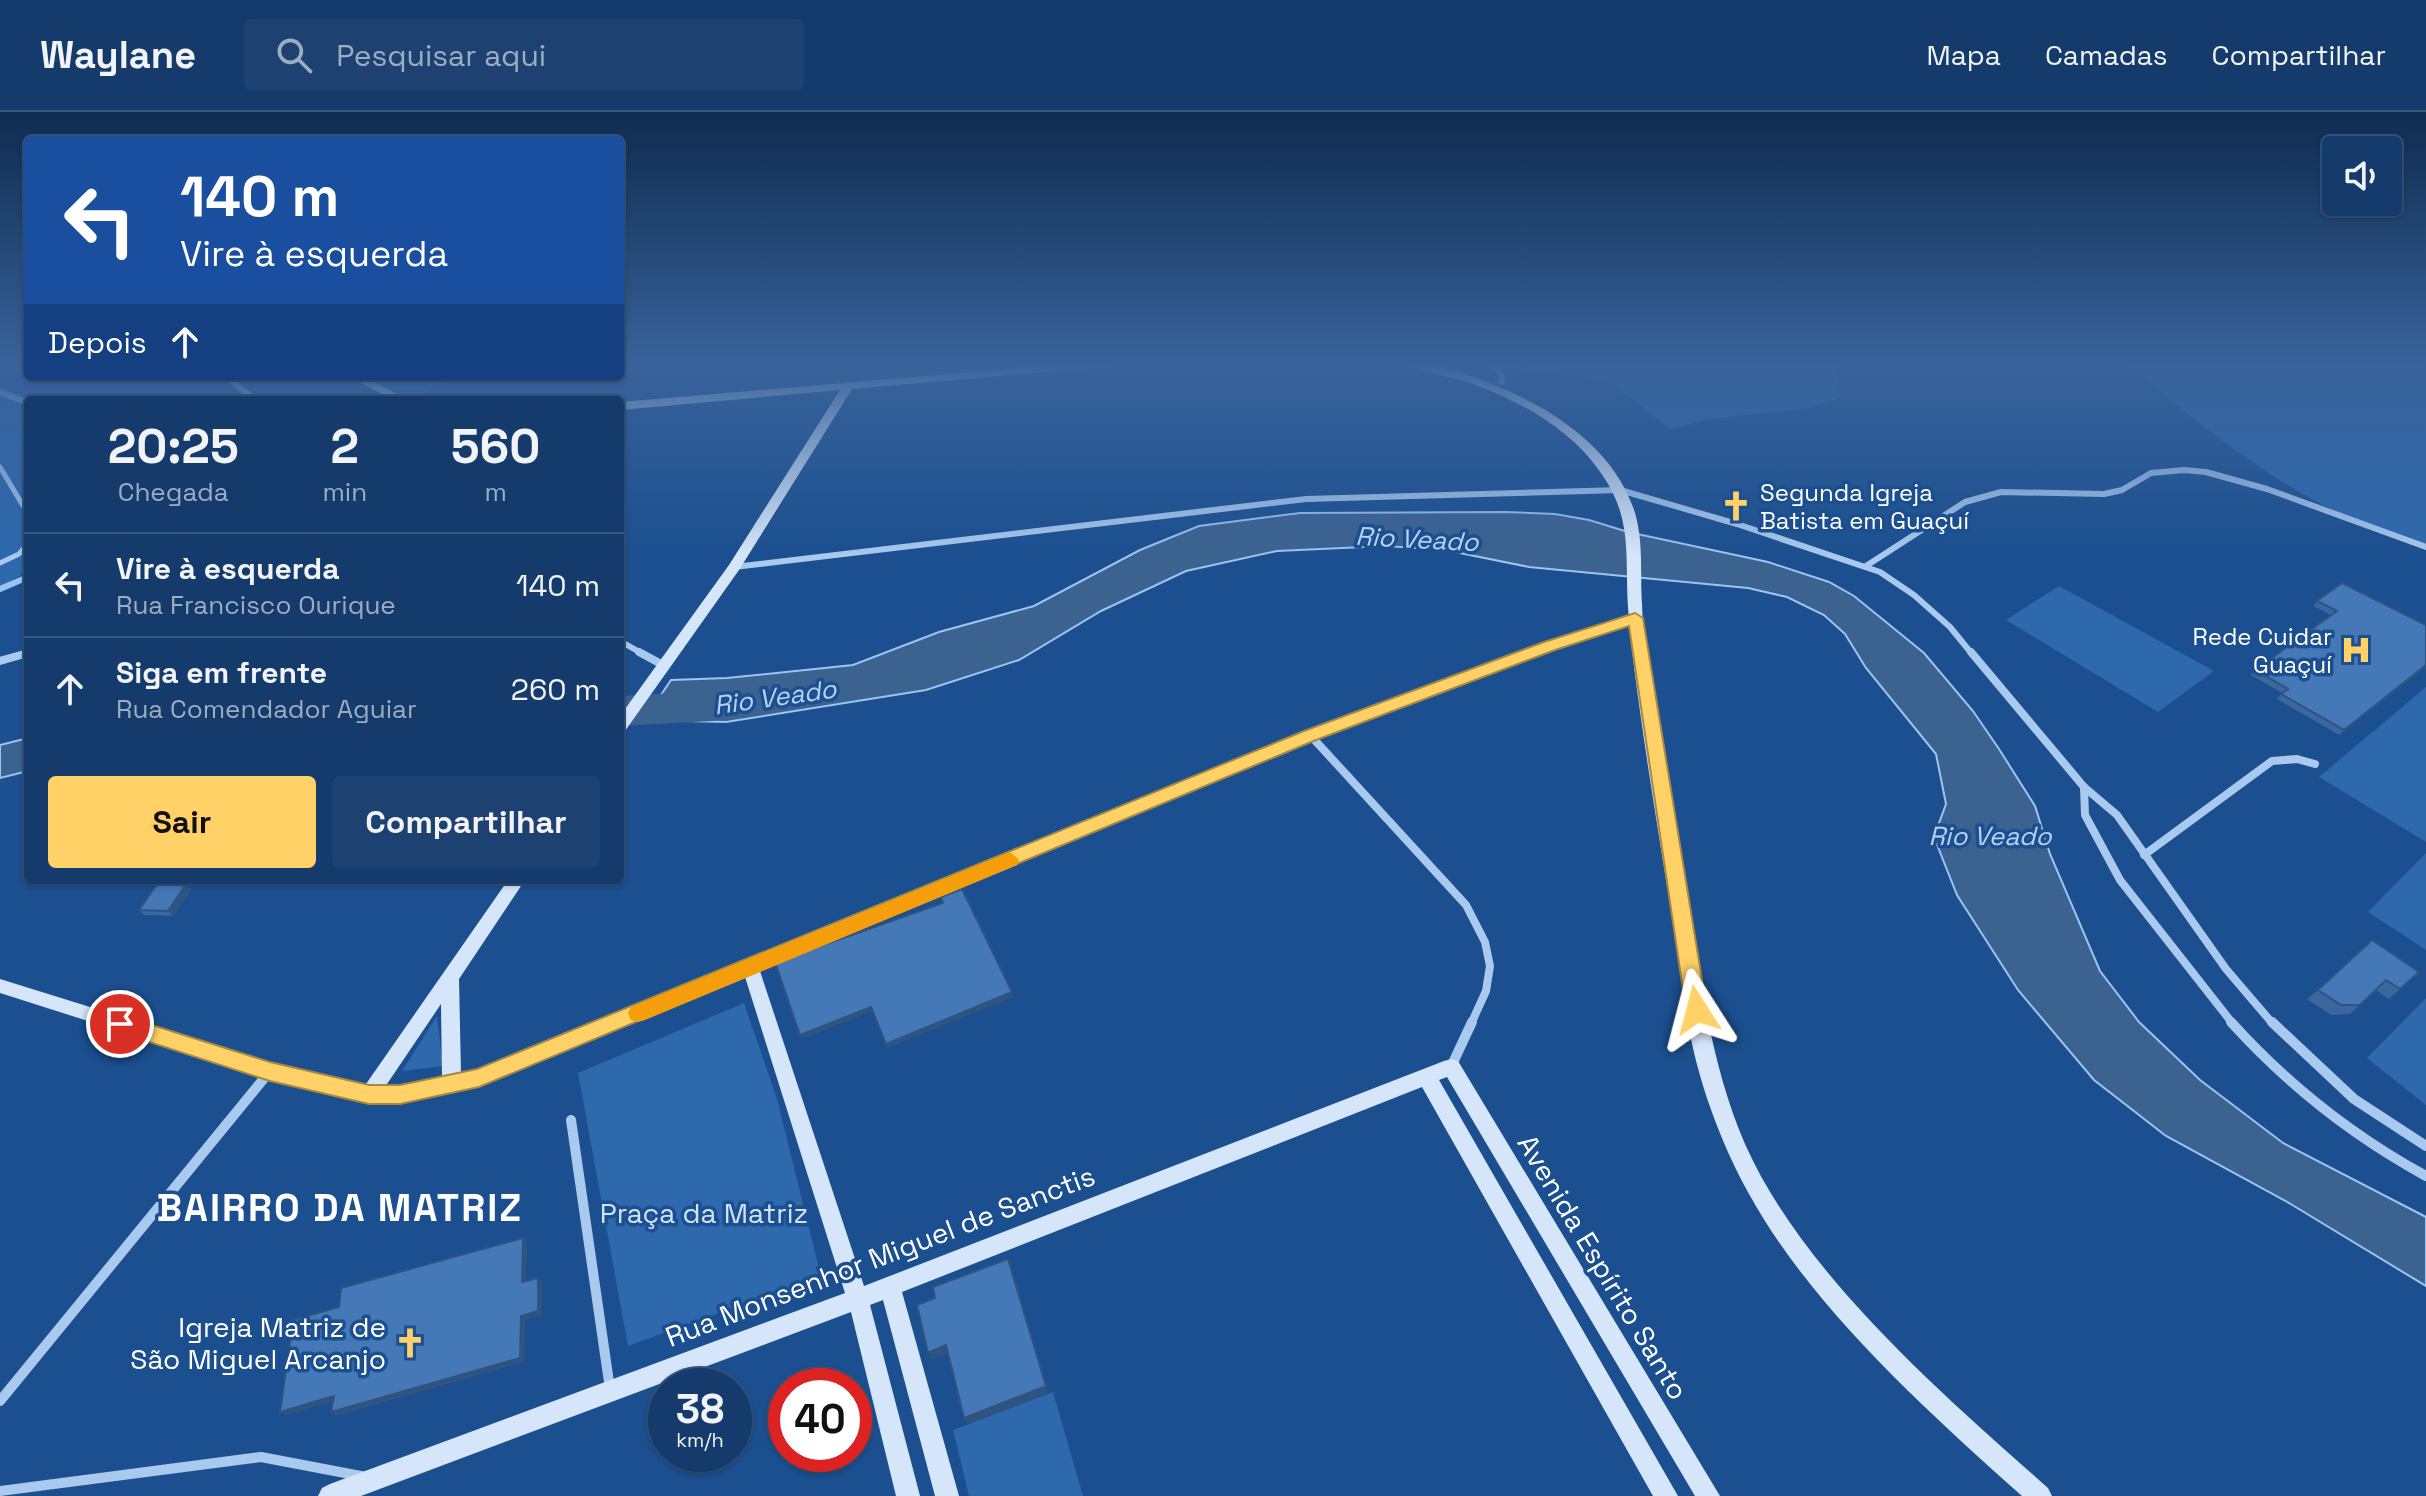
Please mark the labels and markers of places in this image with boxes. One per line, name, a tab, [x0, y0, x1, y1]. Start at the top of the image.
place label: Segunda Igreja Batista em Guaçuí	[1760, 477, 1969, 536]
church icon: Segunda Igreja Batista em Guaçuí	[1719, 489, 1753, 523]
place label: Rede Cuidar Guaçuí	[2193, 621, 2332, 680]
hospital icon: Rede Cuidar Guaçuí	[2339, 633, 2373, 667]
pin	[86, 990, 154, 1058]
place label: Igreja Matriz de São Miguel Arcanjo	[130, 1309, 386, 1377]
church icon: Igreja Matriz de São Miguel Arcanjo	[393, 1326, 427, 1360]

